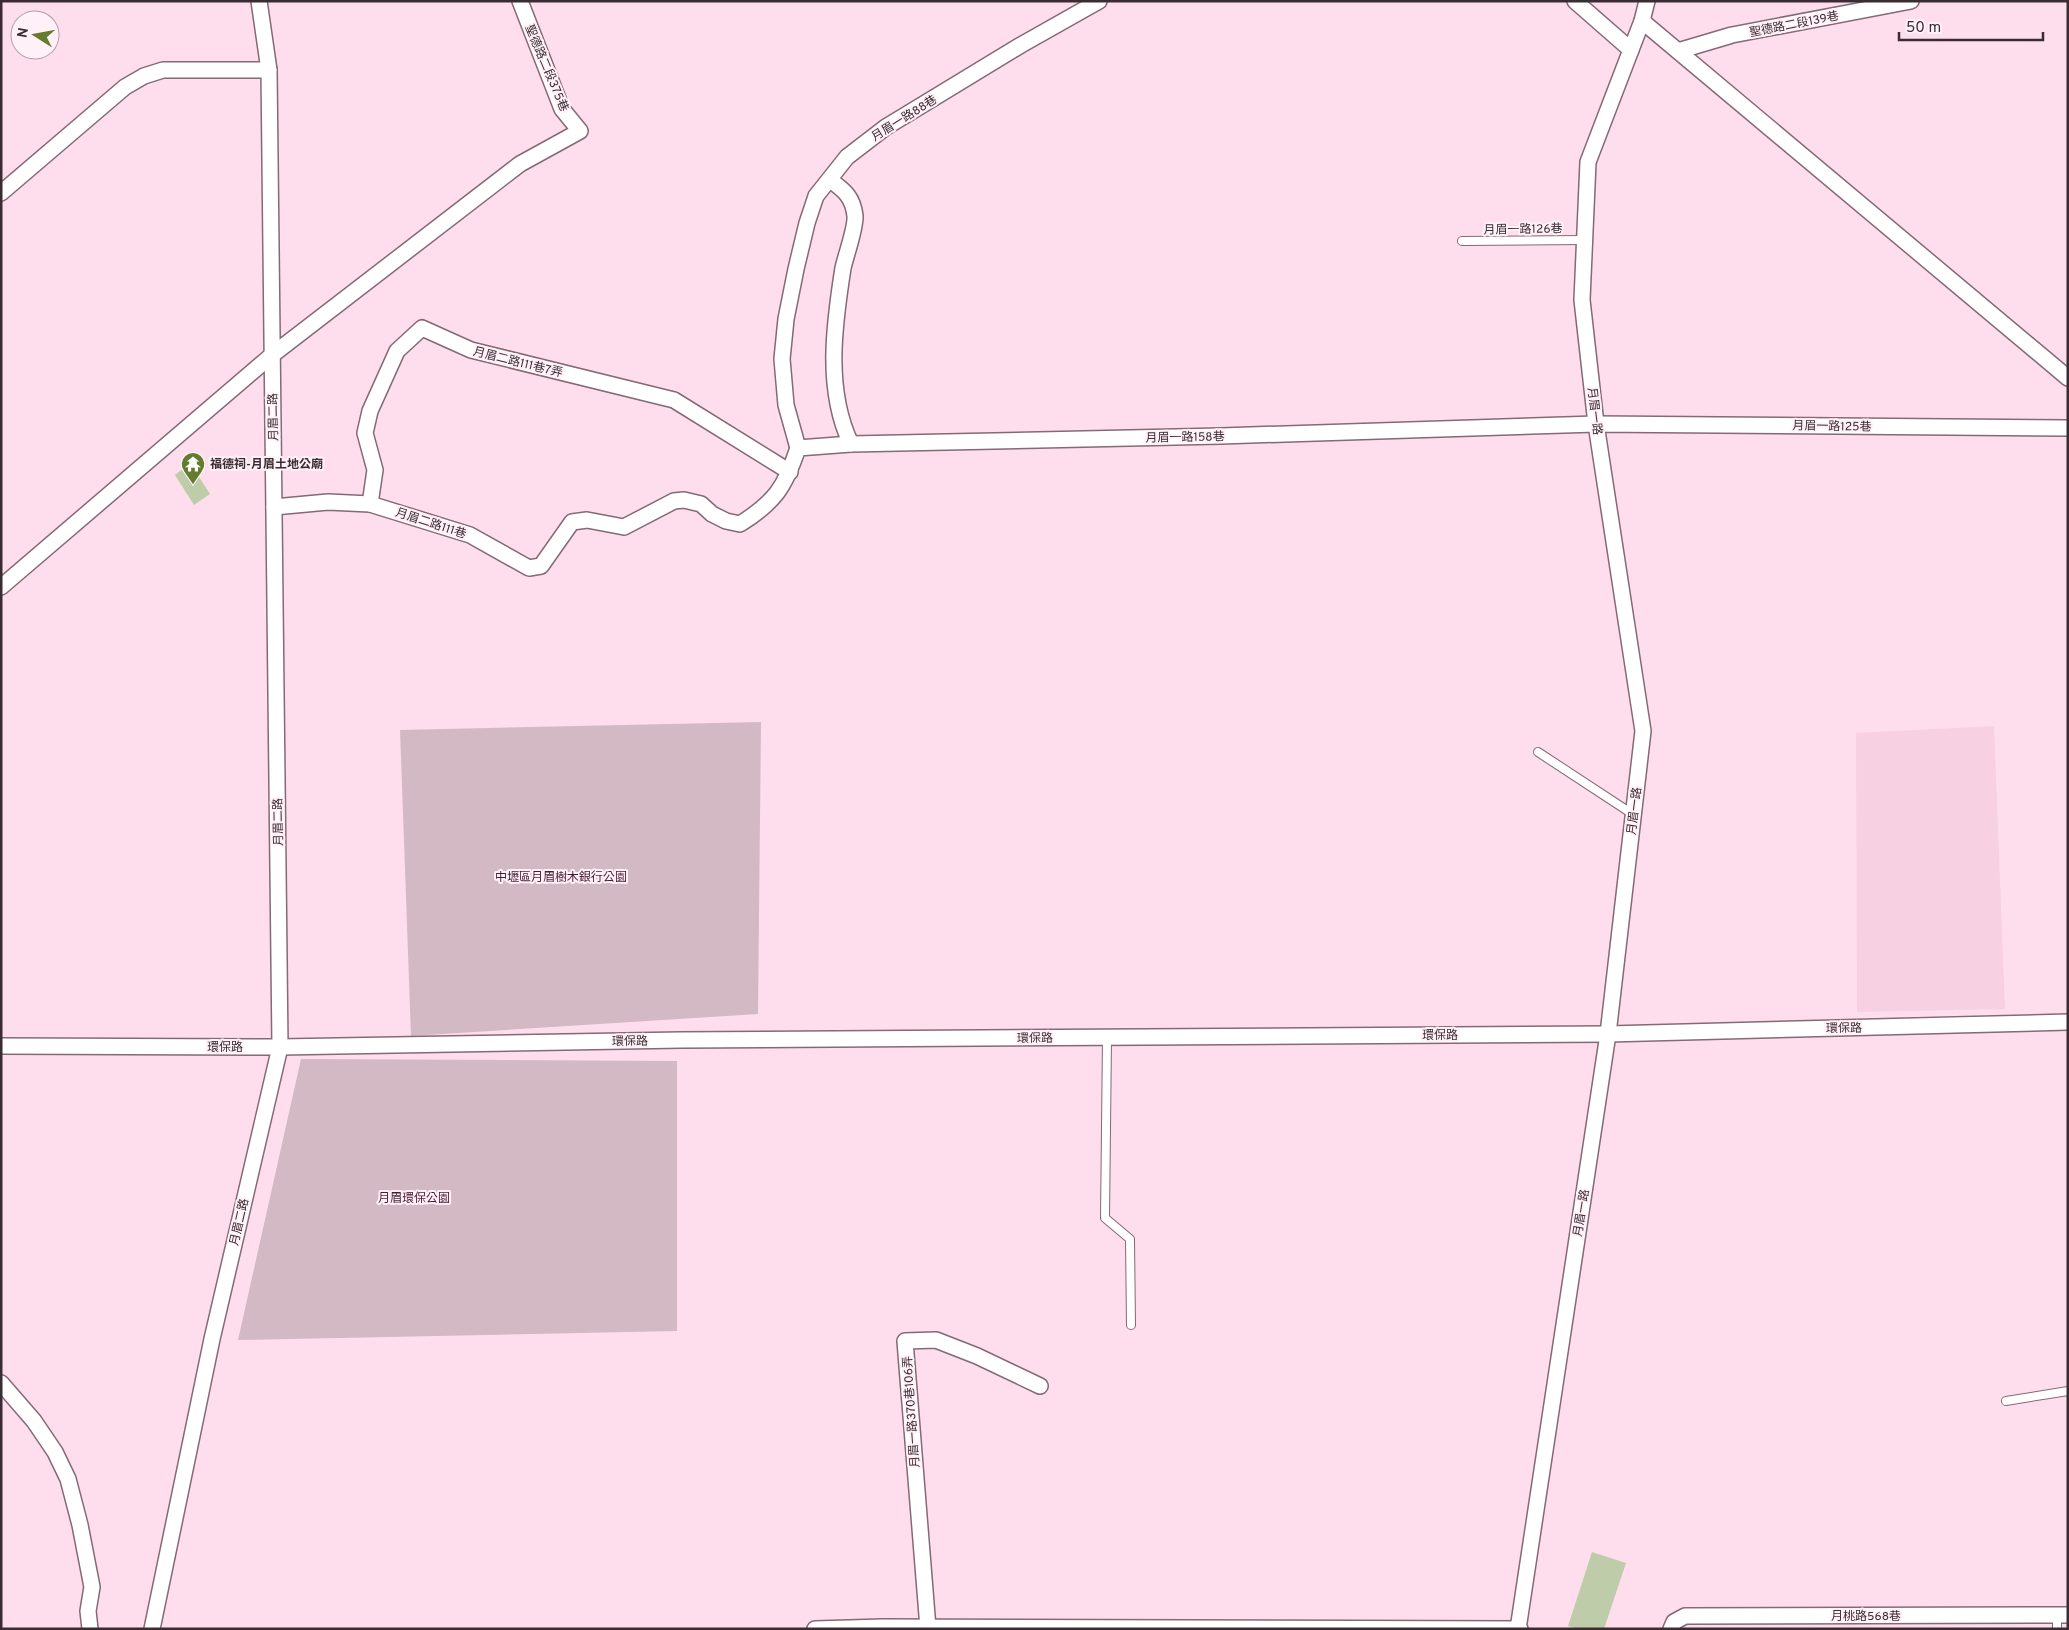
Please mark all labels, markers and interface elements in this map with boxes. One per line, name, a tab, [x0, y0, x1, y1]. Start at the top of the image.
street label: 聖德路二段139巷	[1748, 8, 1840, 41]
north arrow	[10, 10, 60, 60]
scale bar	[1899, 10, 2043, 42]
text: 50 m	[1906, 19, 1941, 38]
street label: 聖德路二段375巷	[521, 23, 572, 114]
text: N	[14, 26, 33, 39]
street label: 月眉一路88巷	[869, 92, 940, 145]
street label: 月眉一路126巷	[1483, 221, 1563, 239]
street label: 月眉二路111巷7弄	[471, 344, 564, 382]
street label: 月眉一路	[1583, 386, 1605, 436]
street label: 月眉二路	[266, 393, 282, 441]
street label: 月眉一路125巷	[1792, 418, 1872, 436]
street label: 月眉一路158巷	[1145, 429, 1225, 447]
temple icon: 福德祠-月眉土地公廟	[180, 451, 206, 485]
place label: 福德祠-月眉土地公廟	[210, 457, 323, 473]
street label: 月眉二路111巷	[393, 505, 468, 543]
street label: 月眉一路	[1624, 786, 1646, 836]
street label: 月眉二路	[271, 798, 287, 846]
park label: 中壢區月眉樹木銀行公園	[495, 870, 627, 886]
street label: 環保路	[1826, 1021, 1862, 1037]
street label: 環保路	[1422, 1028, 1458, 1044]
street label: 環保路	[1017, 1031, 1053, 1047]
street label: 環保路	[612, 1034, 648, 1050]
street label: 環保路	[207, 1040, 243, 1056]
street label: 月眉一路	[1570, 1188, 1594, 1238]
park label: 月眉環保公園	[378, 1191, 450, 1207]
street label: 月眉二路	[227, 1197, 253, 1247]
street label: 月眉一路370巷106弄	[900, 1355, 924, 1468]
street label: 月桃路568巷	[1831, 1609, 1901, 1625]

